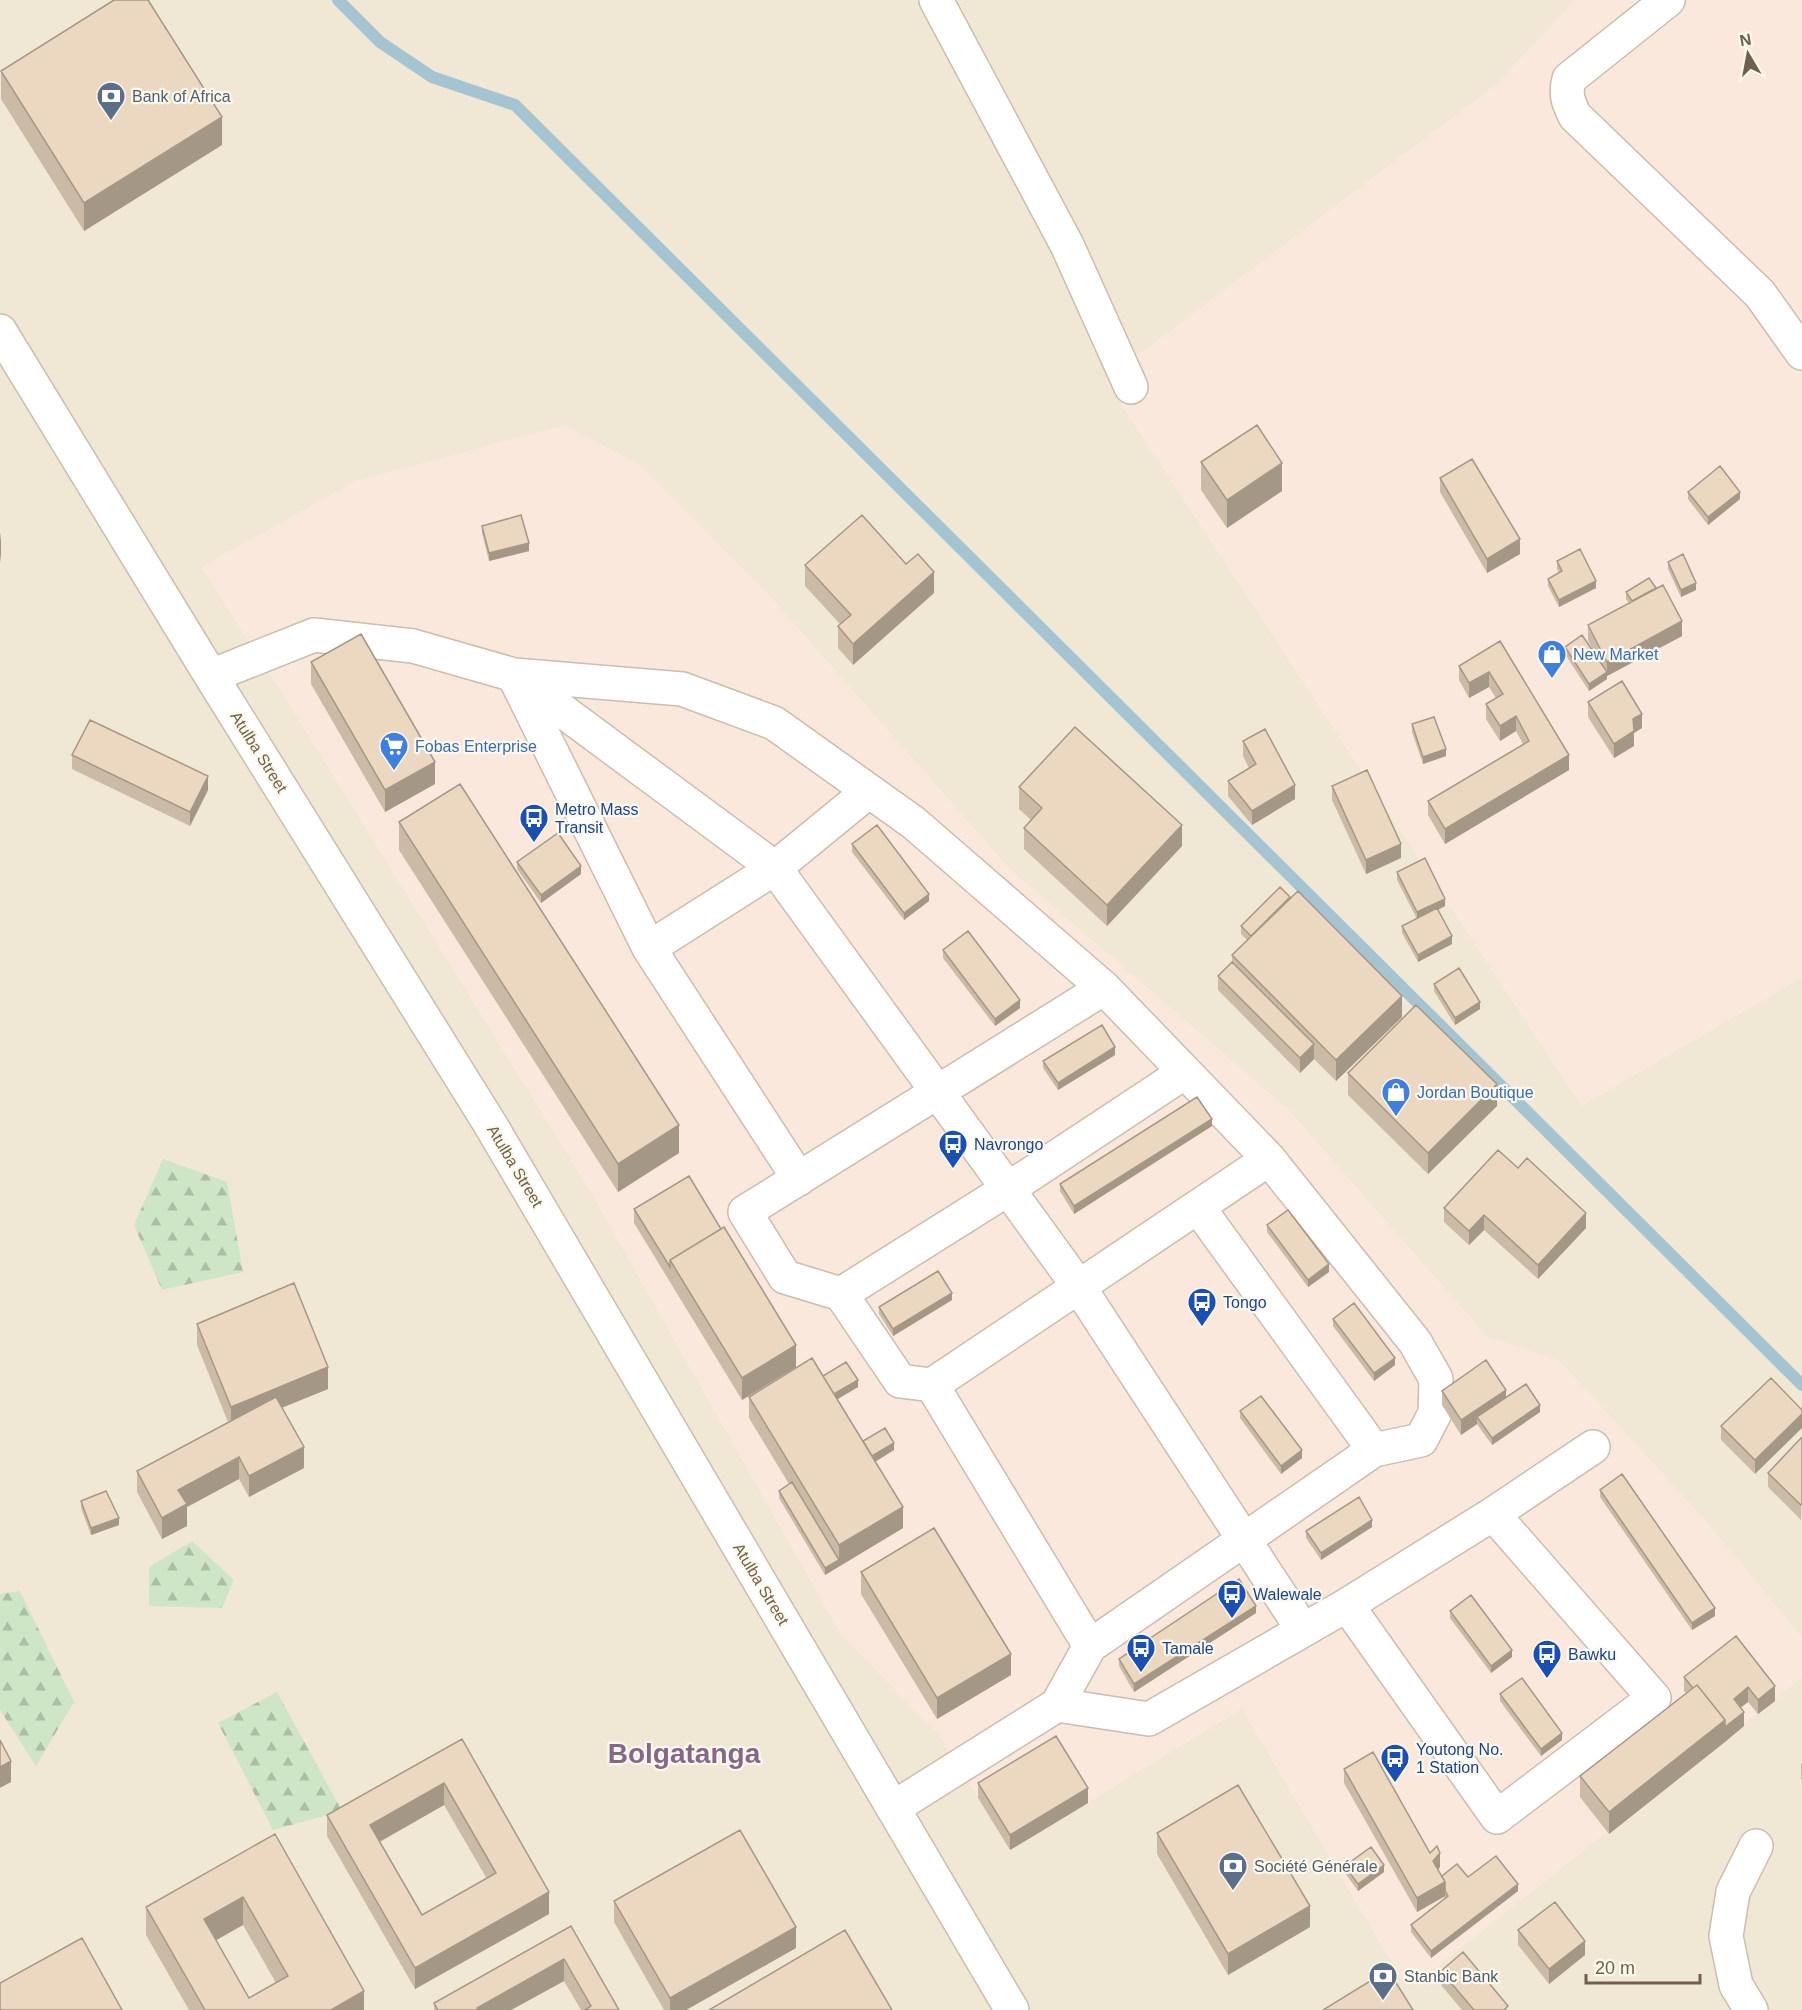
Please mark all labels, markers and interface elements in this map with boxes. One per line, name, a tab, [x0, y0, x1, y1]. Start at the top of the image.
north arrow	[1718, 24, 1778, 84]
text: N	[1738, 30, 1753, 49]
bank icon: Bank of Africa	[95, 80, 127, 122]
place label: Bank of Africa	[132, 88, 231, 105]
shop icon: New Market	[1536, 638, 1568, 680]
place label: New Market	[1573, 646, 1659, 663]
street label: Atulba Street	[227, 708, 291, 796]
supermarket icon: Fobas Enterprise	[378, 730, 410, 772]
place label: Fobas Enterprise	[415, 738, 537, 755]
place label: Metro Mass Transit	[555, 801, 639, 836]
bus stop icon: Metro Mass Transit	[518, 802, 550, 844]
shop icon: Jordan Boutique	[1380, 1076, 1412, 1118]
place label: Jordan Boutique	[1417, 1084, 1534, 1101]
street label: Atulba Street	[484, 1122, 546, 1210]
bus stop icon: Navrongo	[937, 1128, 969, 1170]
place label: Navrongo	[974, 1136, 1043, 1153]
bus stop icon: Tongo	[1186, 1286, 1218, 1328]
place label: Tongo	[1223, 1294, 1267, 1311]
street label: Atulba Street	[730, 1540, 792, 1628]
bus stop icon: Walewale	[1216, 1578, 1248, 1620]
place label: Walewale	[1253, 1586, 1322, 1603]
bus stop icon: Tamale	[1125, 1632, 1157, 1674]
bus stop icon: Bawku	[1531, 1638, 1563, 1680]
place label: Tamale	[1162, 1640, 1214, 1657]
place label: Bawku	[1568, 1646, 1616, 1663]
district label: Bolgatanga	[608, 1738, 761, 1769]
place label: Youtong No. 1 Station	[1416, 1741, 1503, 1776]
bus stop icon: Youtong No. 1 Station	[1379, 1742, 1411, 1784]
bank icon: Société Générale	[1217, 1850, 1249, 1892]
place label: Société Générale	[1254, 1858, 1378, 1875]
scale bar	[1586, 1947, 1700, 1985]
text: 20 m	[1595, 1958, 1635, 1978]
bank icon: Stanbic Bank	[1367, 1960, 1399, 2002]
place label: Stanbic Bank	[1404, 1968, 1499, 1985]

